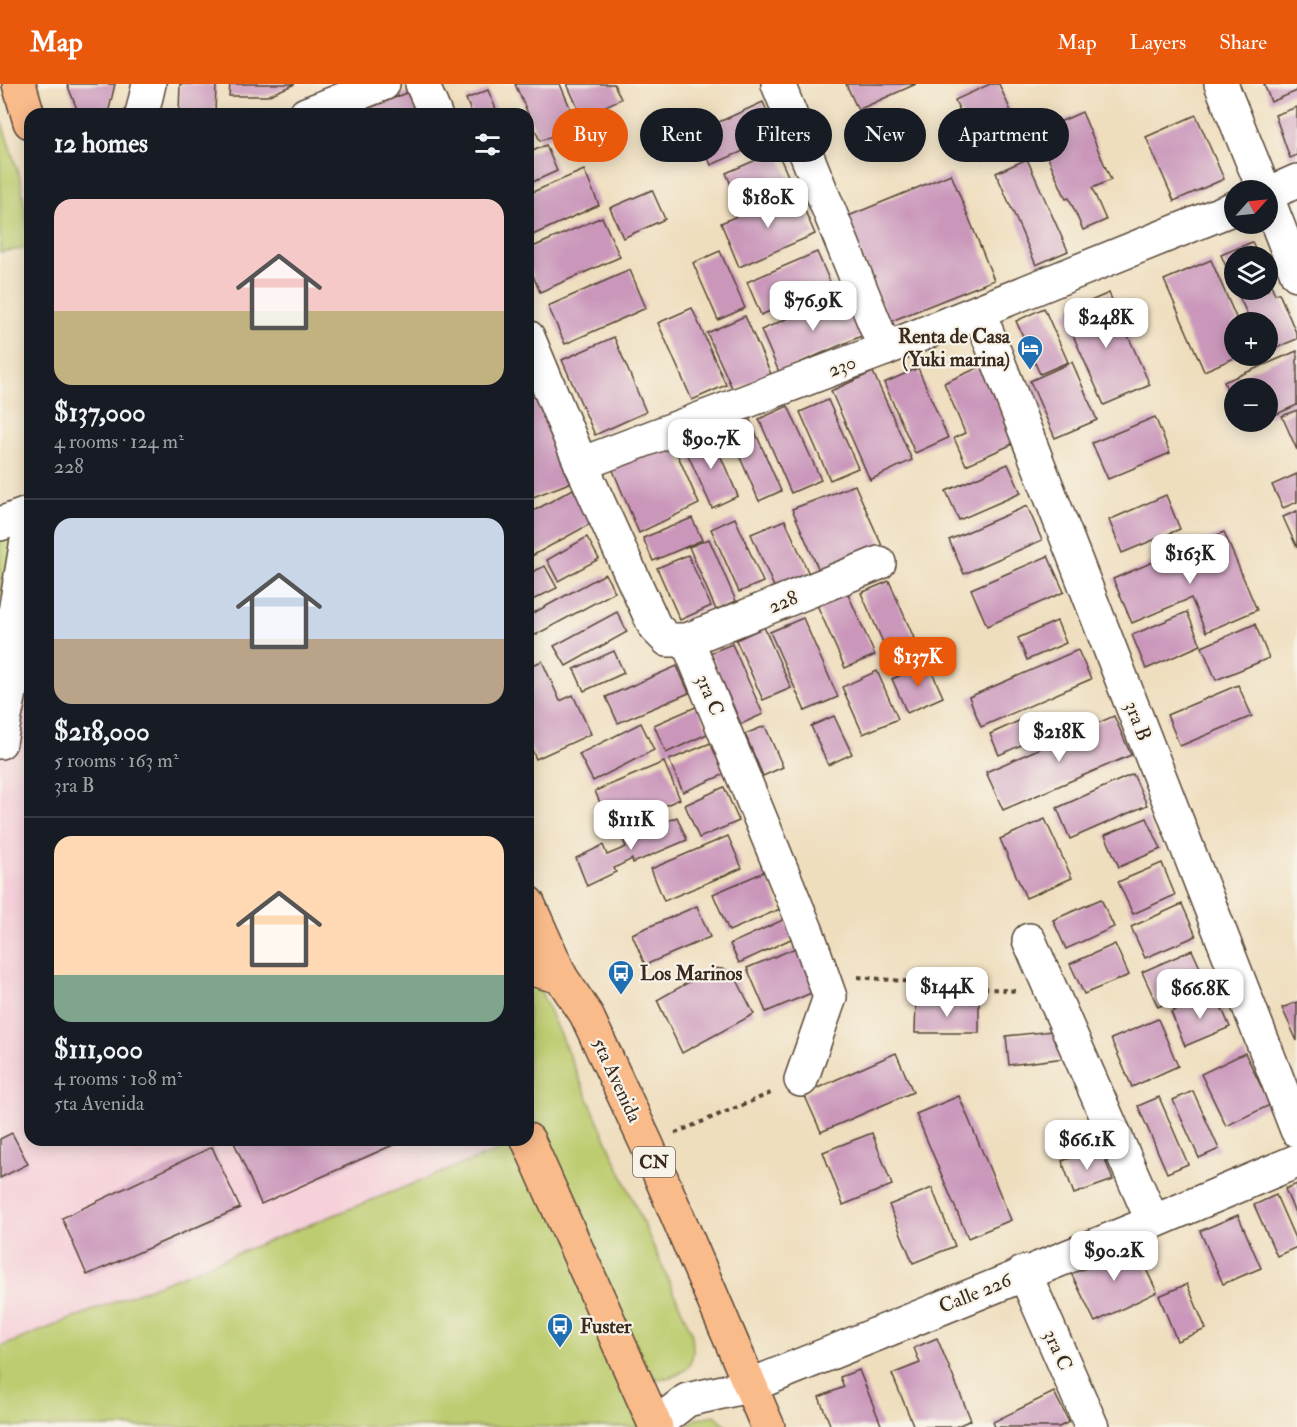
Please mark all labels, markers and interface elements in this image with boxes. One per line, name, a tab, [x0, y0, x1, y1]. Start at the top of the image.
text: Map	[30, 25, 83, 60]
text: Map	[1057, 29, 1097, 56]
text: Layers	[1130, 29, 1186, 56]
text: Share	[1219, 29, 1267, 56]
chip: Buy	[552, 108, 628, 162]
chip: Rent	[640, 108, 723, 162]
chip: Filters	[735, 108, 832, 162]
chip: New	[844, 108, 926, 162]
chip: Apartment	[938, 108, 1069, 162]
text: 12 homes	[54, 128, 148, 160]
icon: filters	[471, 128, 504, 161]
pin: $180K	[726, 178, 810, 229]
north arrow	[1224, 180, 1278, 234]
map controls	[1224, 180, 1278, 432]
text: $180K	[742, 185, 794, 210]
icon: home	[225, 238, 333, 346]
button: layers	[1224, 246, 1278, 300]
pin: $76.9K	[764, 281, 862, 332]
text: $76.9K	[784, 288, 842, 313]
pin: $248K	[1064, 298, 1148, 349]
text: $248K	[1078, 305, 1134, 330]
button: +	[1224, 312, 1278, 366]
place label: Renta de Casa (Yuki marina)	[898, 324, 1011, 372]
hotel icon: Renta de Casa (Yuki marina)	[1015, 333, 1045, 371]
street label: 230	[824, 349, 860, 383]
button: −	[1224, 378, 1278, 432]
text: $137,000	[54, 397, 146, 429]
pin: $90.7K	[662, 419, 760, 470]
text: $90.7K	[682, 426, 740, 451]
text: 4 rooms · 124 m²	[54, 429, 184, 454]
text: 228	[54, 454, 84, 479]
pin: $163K	[1148, 534, 1232, 585]
text: $163K	[1165, 541, 1215, 566]
icon: home	[225, 557, 333, 665]
street label: 228	[765, 585, 801, 619]
pin: $137K	[876, 637, 960, 688]
text: $137K	[893, 644, 943, 669]
street label: 3ra C	[691, 671, 729, 719]
street label: 3ra B	[1119, 698, 1157, 744]
pin: $218K	[1017, 712, 1101, 763]
text: $218,000	[54, 716, 150, 748]
text: $218K	[1033, 719, 1085, 744]
text: 5 rooms · 163 m²	[54, 748, 179, 773]
text: 3ra B	[54, 773, 95, 798]
pin: $111K	[589, 800, 673, 851]
text: $111K	[608, 807, 654, 832]
icon: home	[225, 875, 333, 983]
bus stop icon: Los Marinos	[606, 958, 636, 996]
place label: Los Marinos	[640, 961, 742, 986]
pin: $144K	[905, 967, 989, 1018]
pin: $66.8K	[1151, 969, 1249, 1020]
text: $144K	[920, 974, 974, 999]
text: $66.8K	[1171, 976, 1229, 1001]
text: $111,000	[54, 1034, 143, 1066]
street label: 5ta Avenida	[587, 1034, 648, 1127]
text: 4 rooms · 108 m²	[54, 1066, 182, 1091]
text: 5ta Avenida	[54, 1091, 144, 1116]
pin: $66.1K	[1038, 1120, 1136, 1171]
text: $66.1K	[1059, 1127, 1115, 1152]
road number: CN	[633, 1147, 675, 1177]
pin: $90.2K	[1065, 1231, 1163, 1282]
text: $90.2K	[1084, 1238, 1144, 1263]
street label: Calle 226	[935, 1267, 1016, 1319]
bus stop icon: Fuster	[545, 1311, 575, 1349]
place label: Fuster	[580, 1314, 632, 1339]
street label: 3ra C	[1038, 1326, 1078, 1374]

